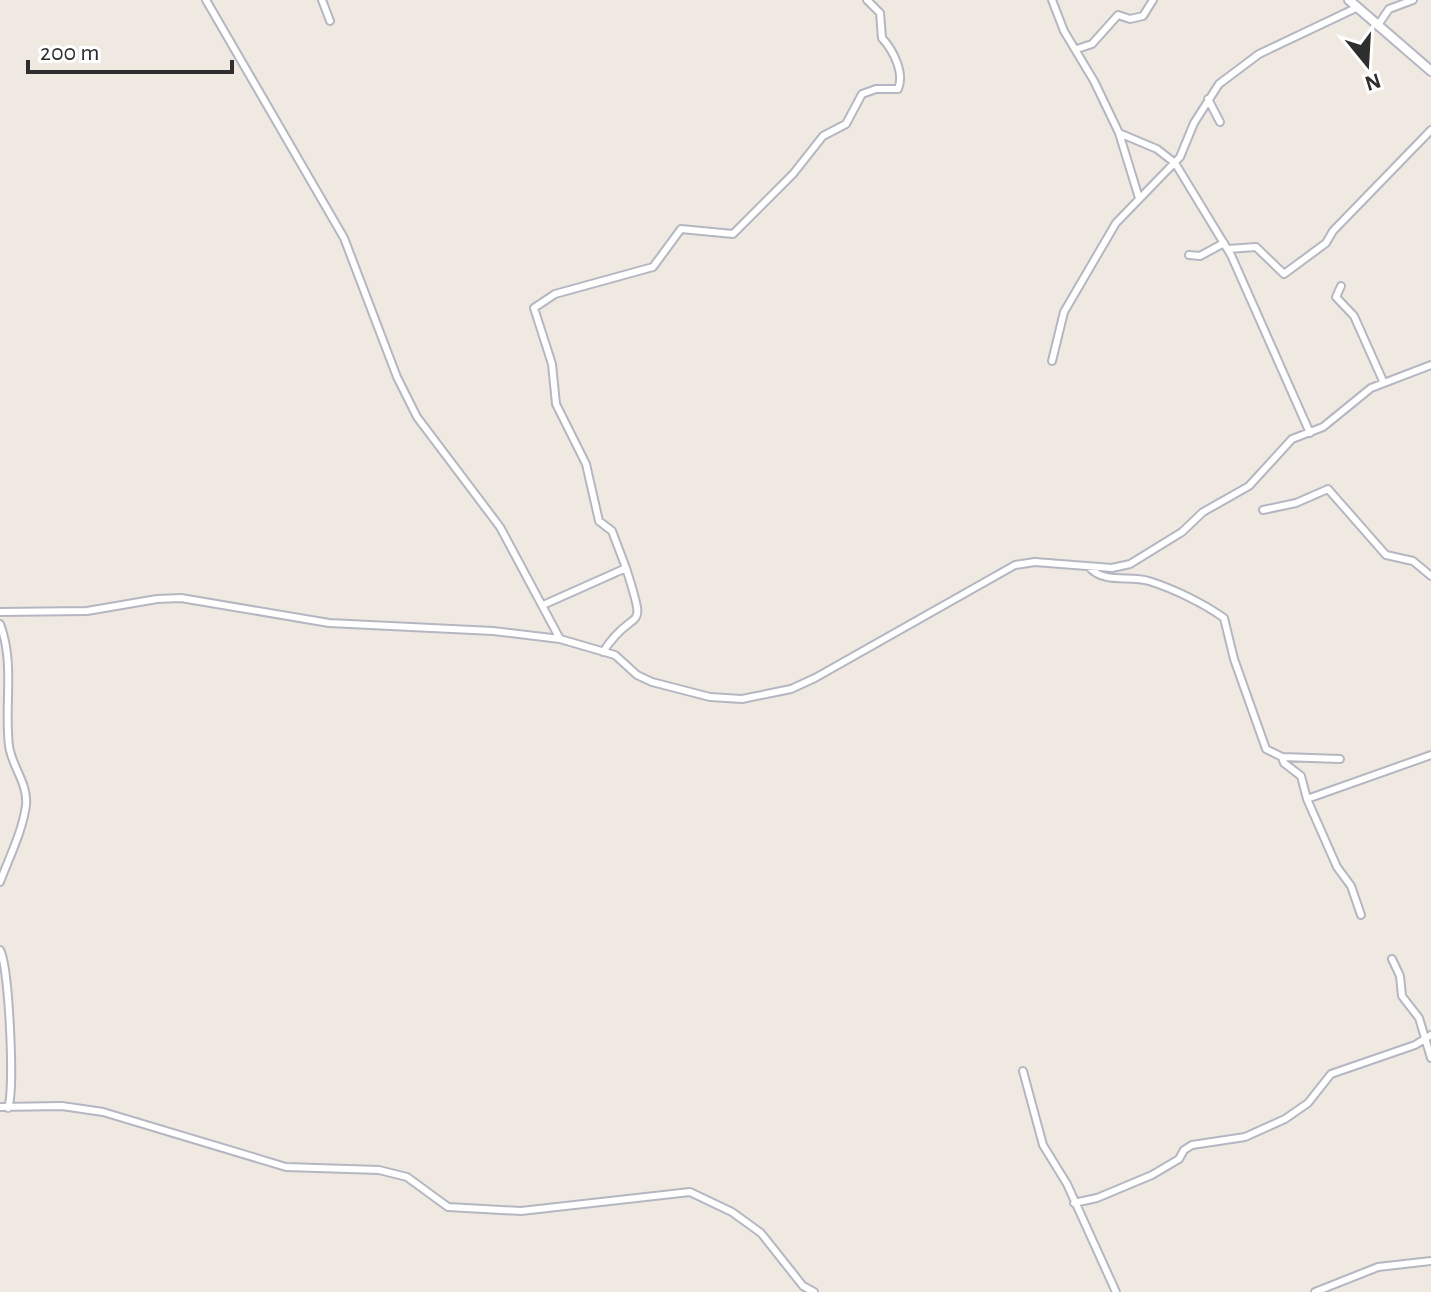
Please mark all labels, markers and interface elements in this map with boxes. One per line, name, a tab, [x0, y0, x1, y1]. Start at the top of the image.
scale bar	[28, 24, 232, 74]
north arrow	[1327, 24, 1407, 104]
text: 200 m	[40, 41, 99, 65]
text: N	[1362, 69, 1384, 95]

